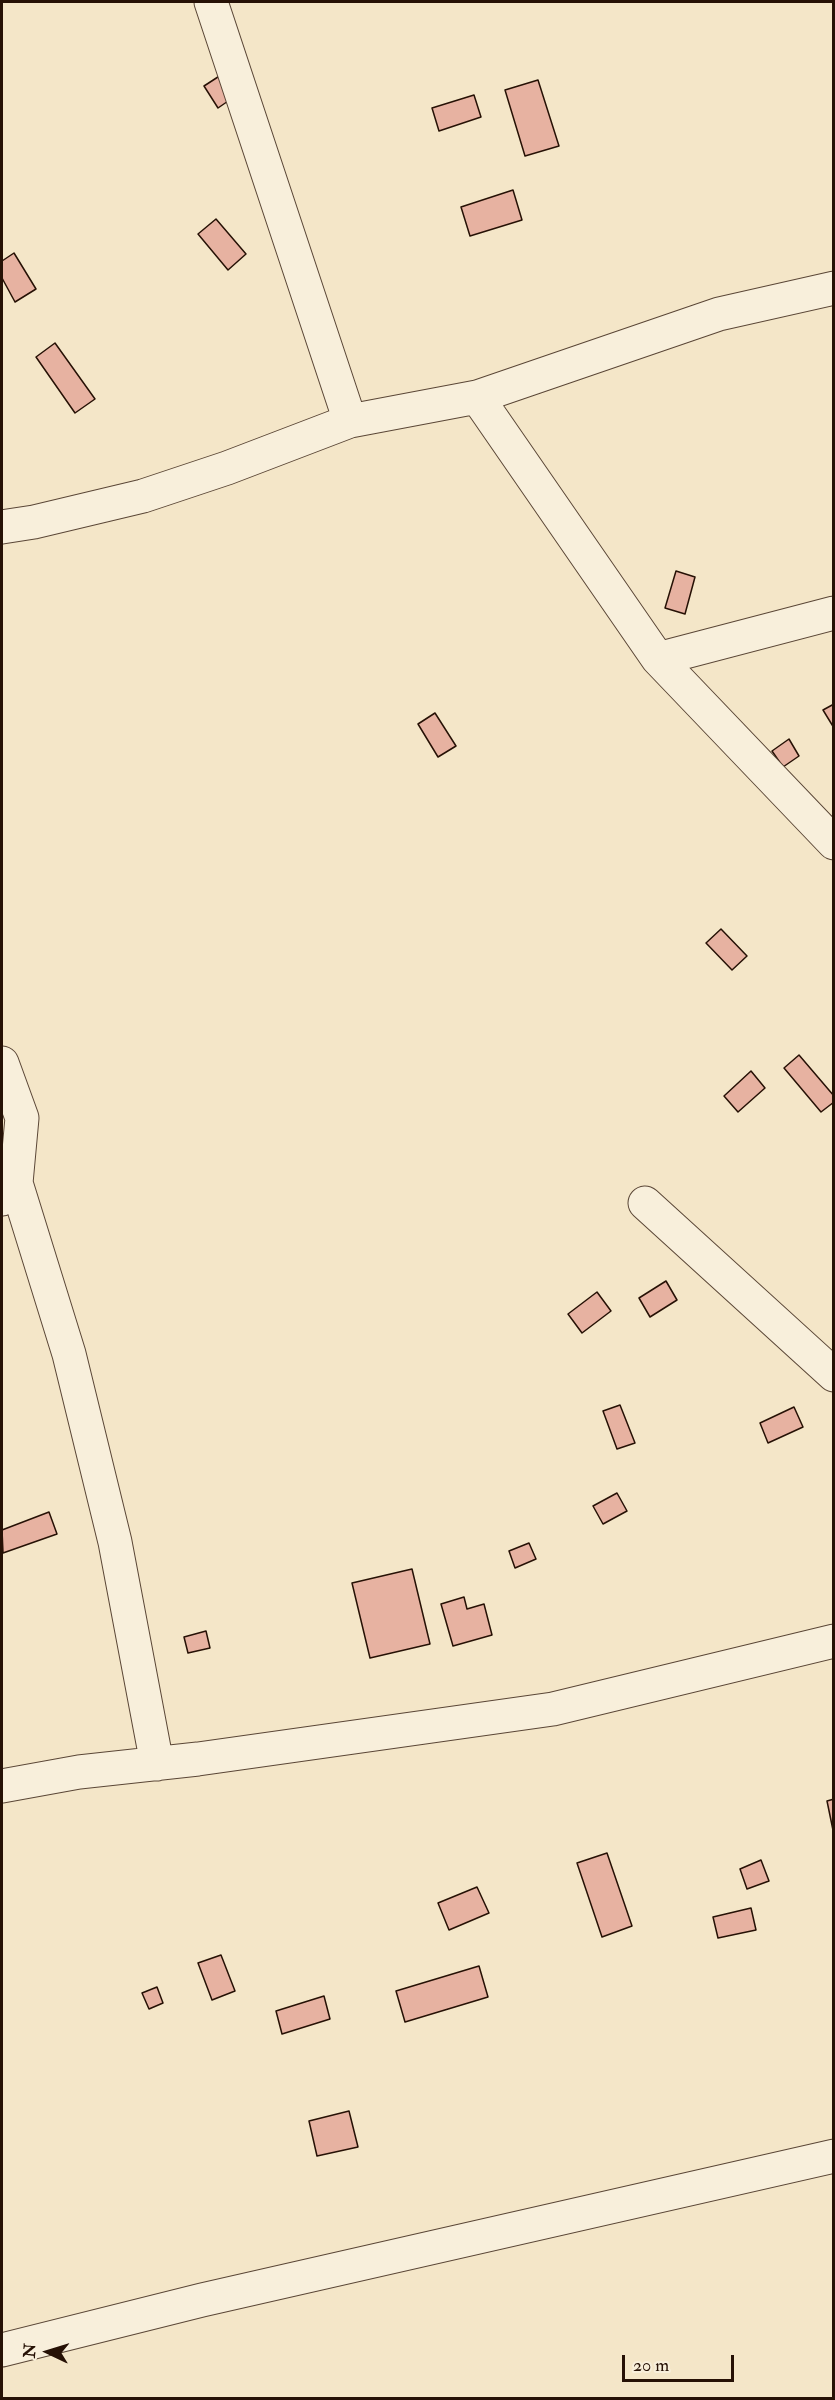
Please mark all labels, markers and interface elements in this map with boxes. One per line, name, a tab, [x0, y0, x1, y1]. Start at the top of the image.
north arrow	[18, 2322, 78, 2382]
text: N	[20, 2343, 41, 2359]
scale bar	[625, 2343, 738, 2381]
text: 20 m	[633, 2354, 669, 2377]

